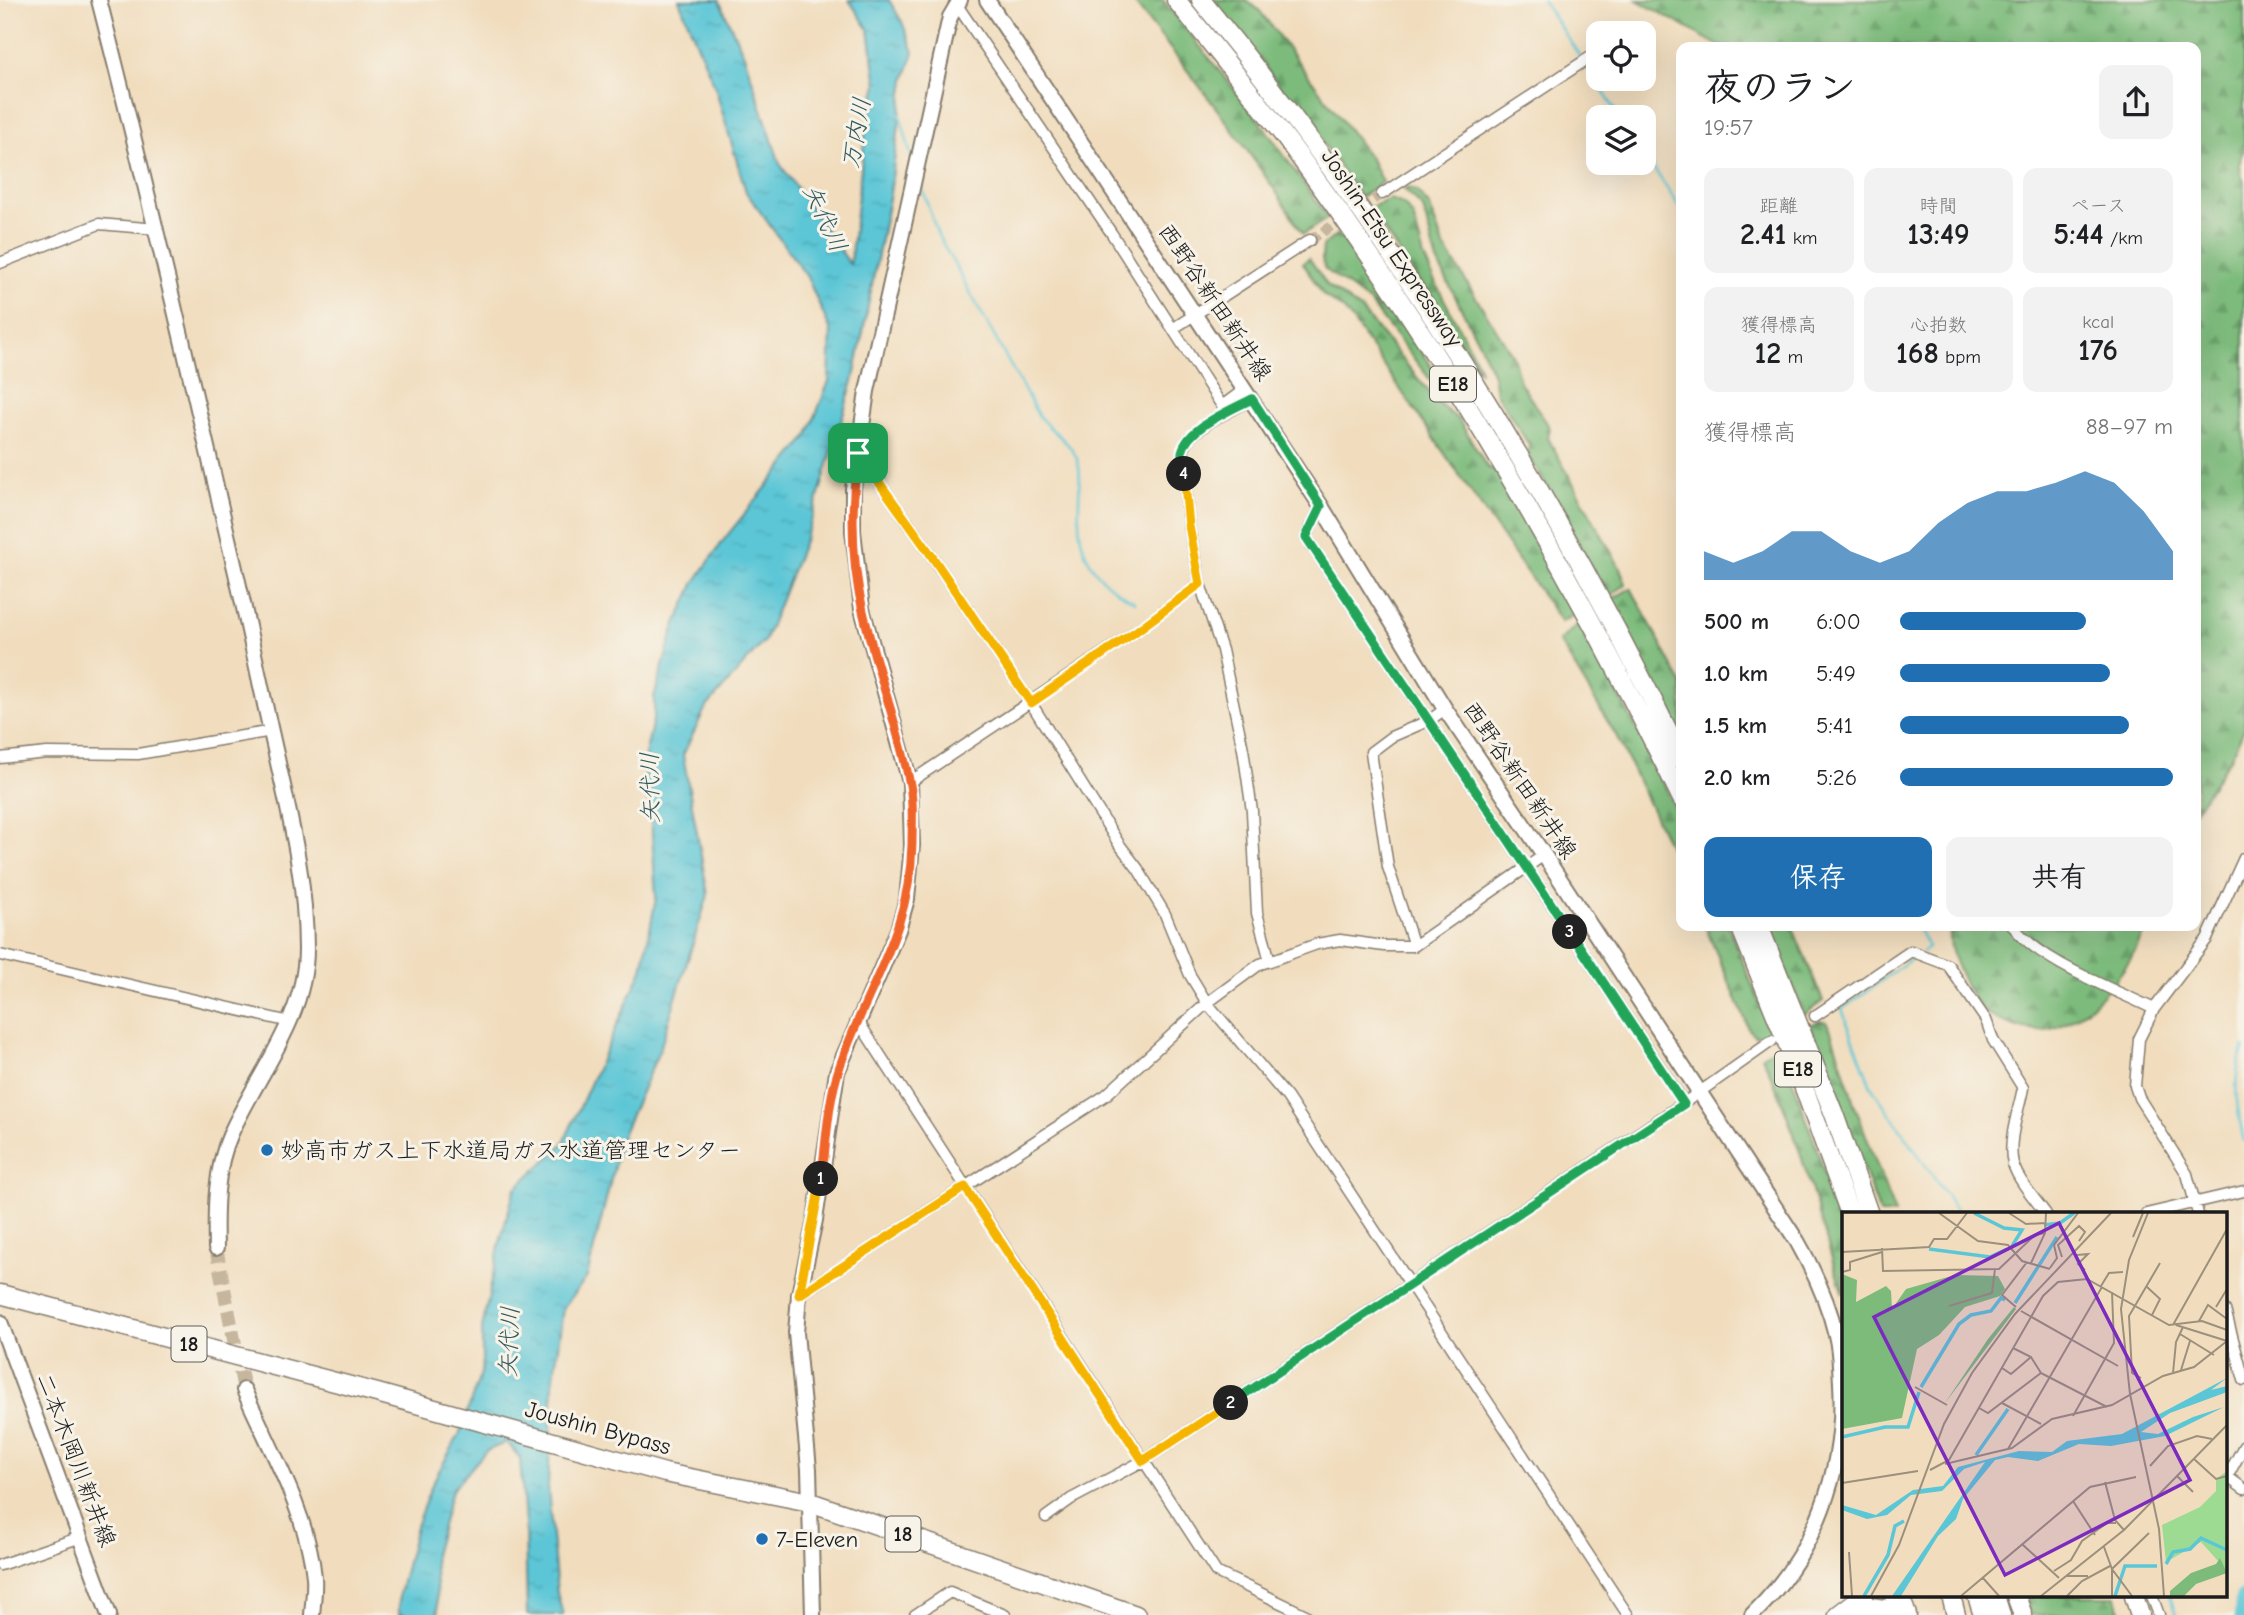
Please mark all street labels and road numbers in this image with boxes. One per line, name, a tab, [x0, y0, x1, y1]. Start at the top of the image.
street label: Joshin-Etsu Expressway	[1316, 144, 1469, 353]
street label: 西野谷新田新井線	[1152, 218, 1278, 386]
road number: E18	[1430, 366, 1476, 402]
street label: 西野谷新田新井線	[1457, 696, 1583, 864]
road number: E18	[1775, 1052, 1821, 1086]
road number: 18	[172, 1326, 206, 1362]
street label: 二本木岡川新井線	[30, 1369, 122, 1551]
street label: Joushin Bypass	[522, 1396, 674, 1460]
road number: 18	[886, 1516, 920, 1552]

